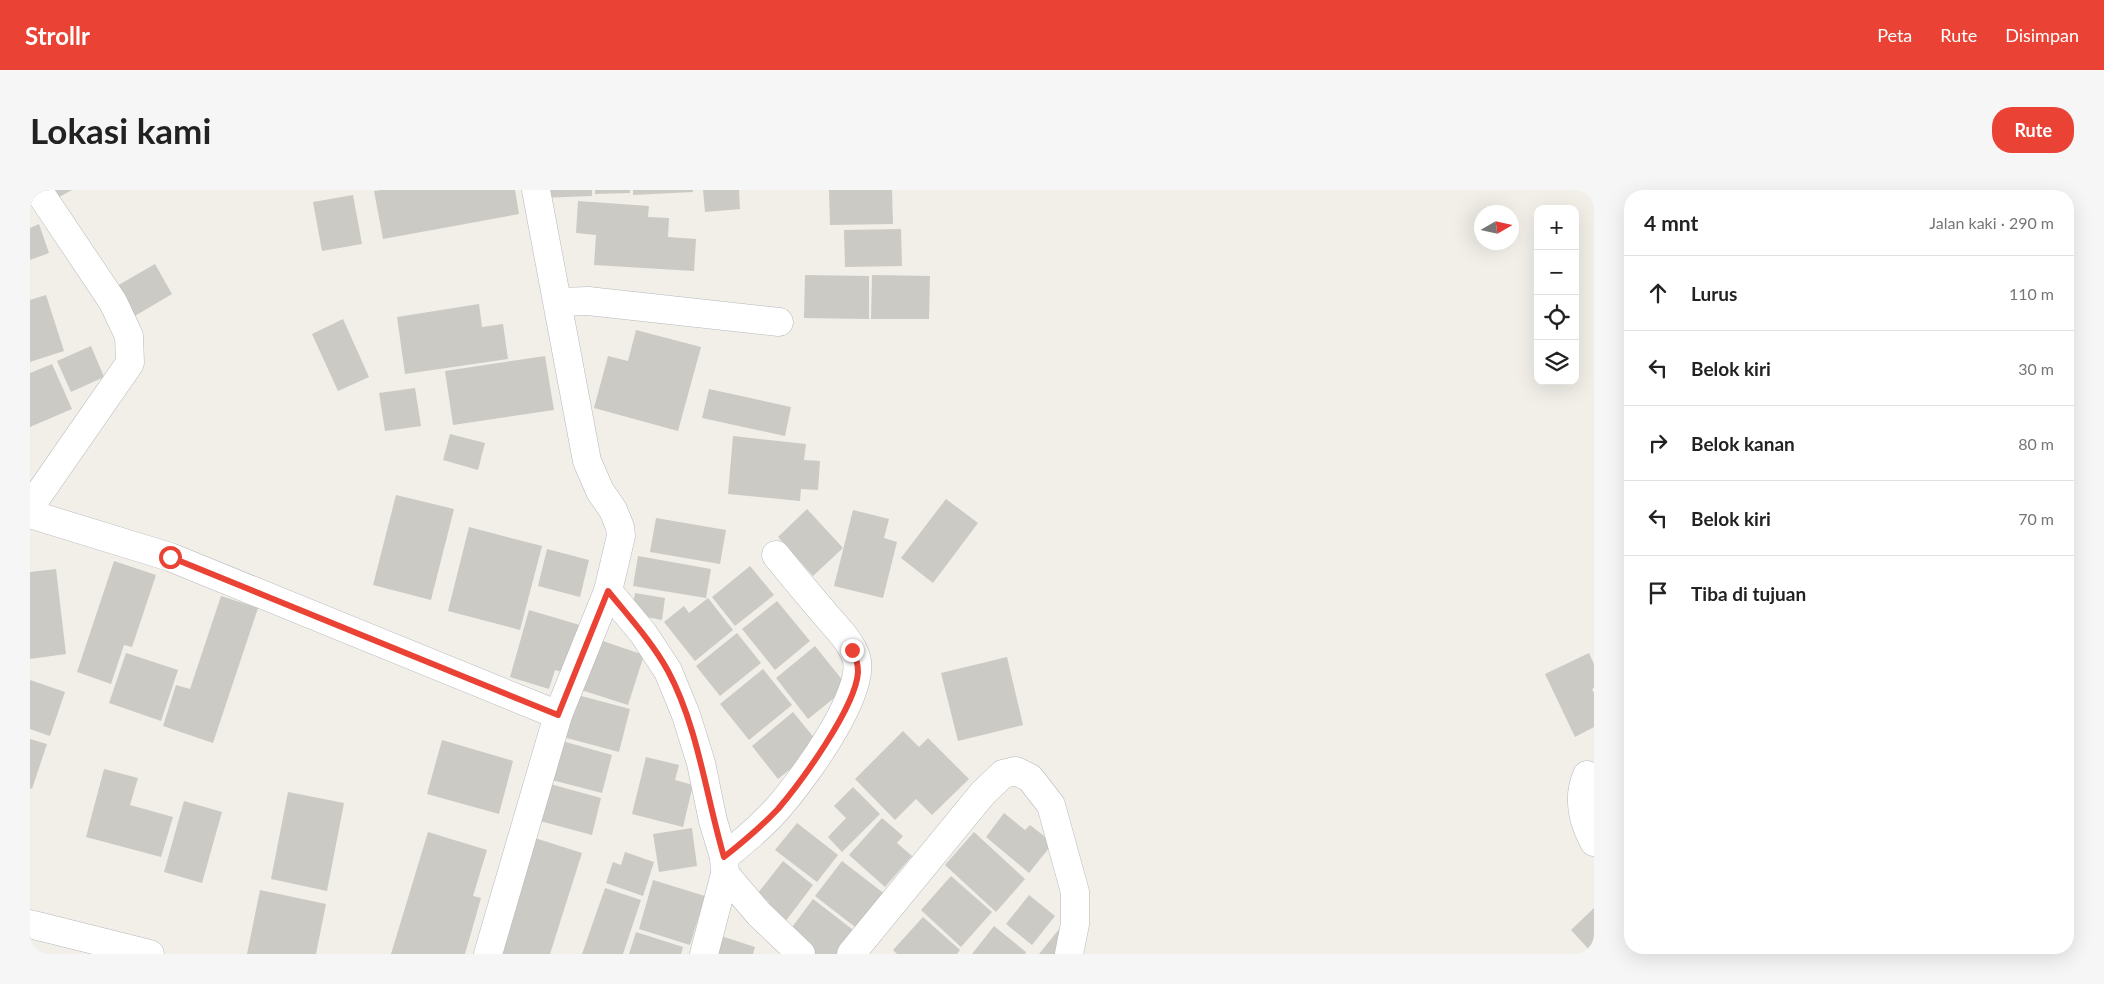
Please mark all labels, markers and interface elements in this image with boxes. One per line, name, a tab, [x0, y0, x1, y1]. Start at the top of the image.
text: Strollr	[25, 21, 90, 50]
text: Peta	[1877, 24, 1912, 46]
text: Rute	[1940, 24, 1977, 46]
text: Disimpan	[2005, 24, 2079, 46]
button: Rute	[1992, 107, 2074, 153]
text: Lokasi kami	[30, 109, 211, 151]
north arrow	[1474, 205, 1519, 250]
map controls	[1534, 205, 1579, 385]
button: +	[1534, 205, 1579, 250]
text: 4 mnt	[1644, 210, 1698, 235]
text: Jalan kaki · 290 m	[1929, 213, 2054, 232]
button: −	[1534, 250, 1579, 295]
icon: ahead	[1644, 279, 1672, 307]
text: Lurus	[1691, 282, 1737, 305]
text: 110 m	[2009, 284, 2054, 303]
button: locate	[1534, 295, 1579, 340]
button: layers	[1534, 340, 1579, 385]
icon: left	[1644, 354, 1672, 382]
text: Belok kiri	[1691, 357, 1771, 380]
text: 30 m	[2018, 359, 2054, 378]
icon: right	[1644, 429, 1672, 457]
text: Belok kanan	[1691, 432, 1795, 455]
text: 80 m	[2018, 434, 2054, 453]
icon: left	[1644, 504, 1672, 532]
text: Belok kiri	[1691, 507, 1771, 530]
text: 70 m	[2018, 509, 2054, 528]
route start	[159, 546, 182, 569]
icon: arrive	[1644, 579, 1672, 607]
text: Tiba di tujuan	[1691, 582, 1806, 605]
route end	[841, 639, 864, 662]

